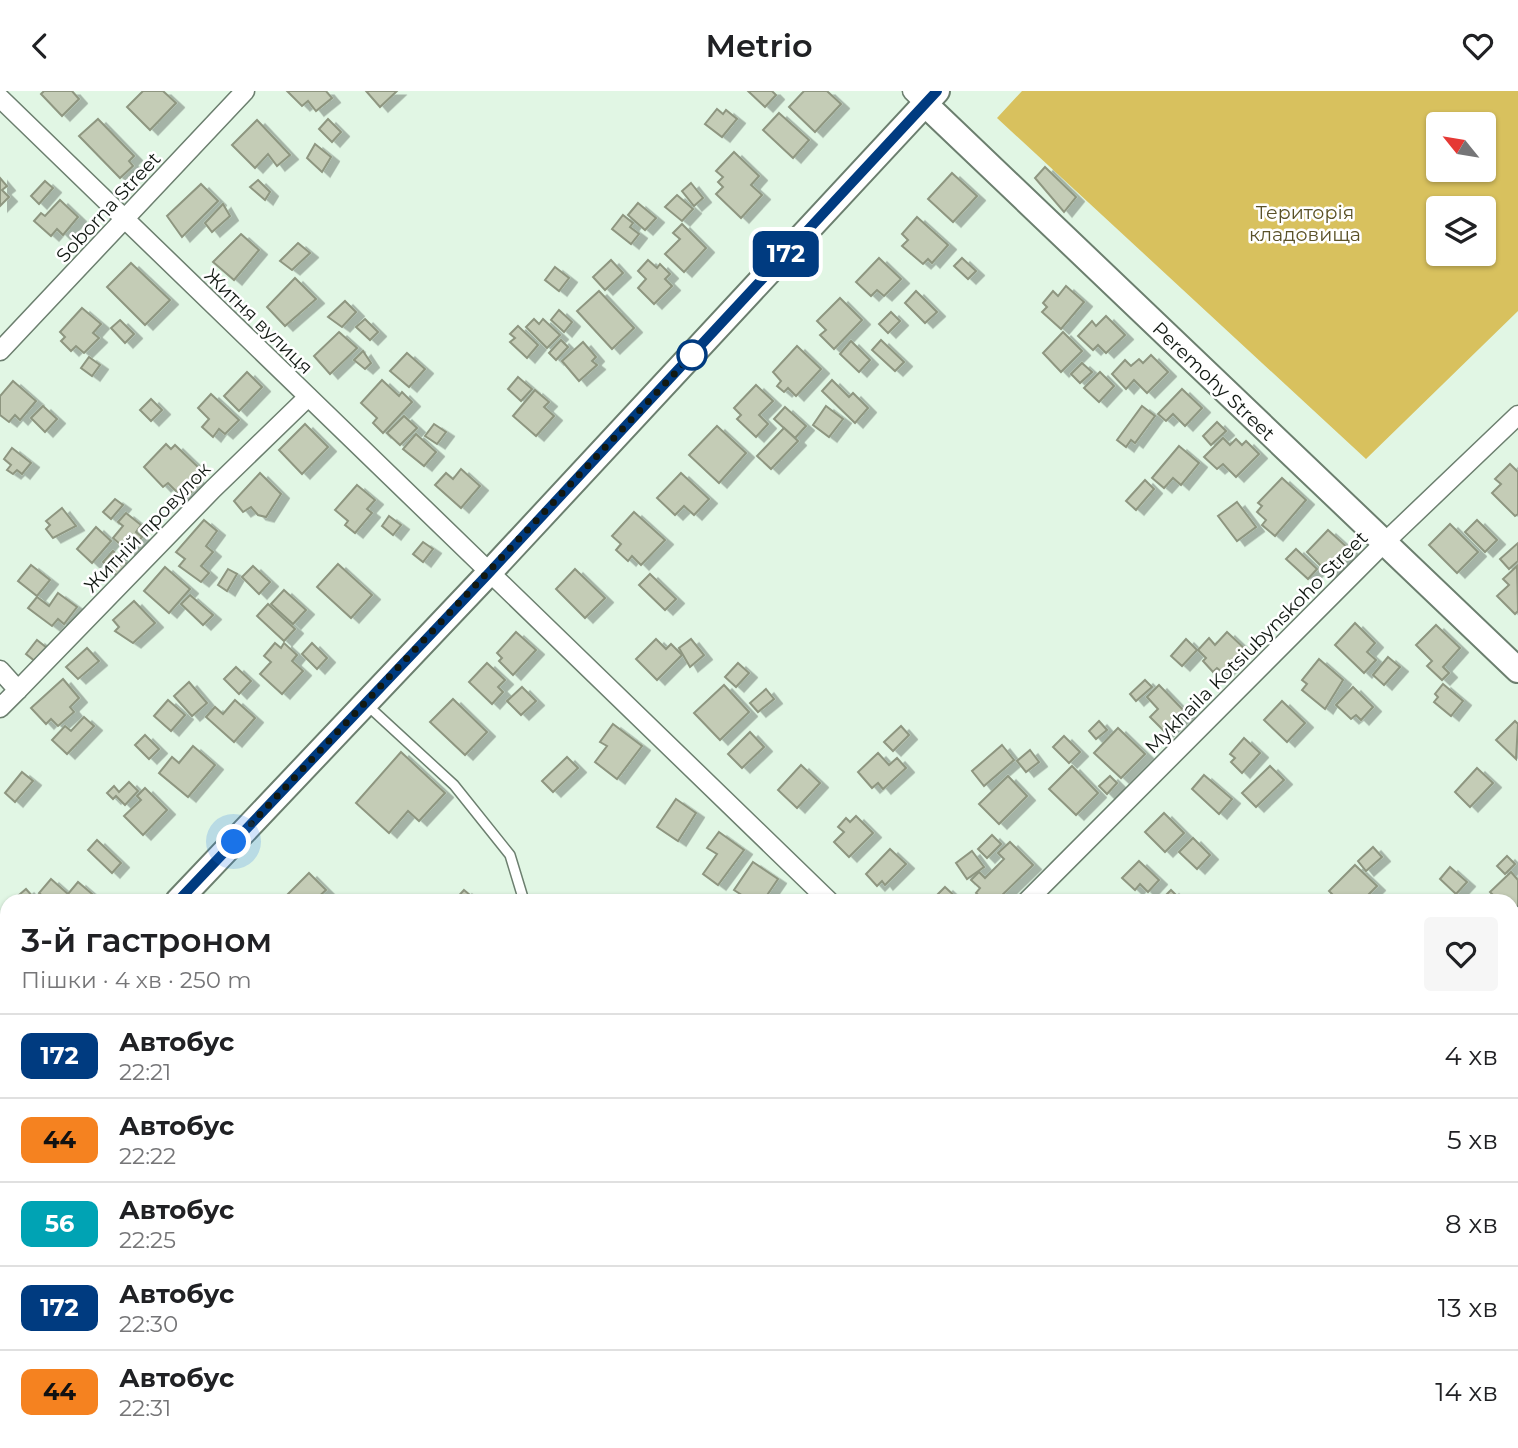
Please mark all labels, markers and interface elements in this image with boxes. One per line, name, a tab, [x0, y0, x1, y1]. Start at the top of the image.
text: Metrio	[705, 26, 813, 65]
icon: back	[21, 27, 59, 65]
icon: heart	[1459, 27, 1497, 65]
north arrow	[1426, 112, 1496, 182]
map controls	[1426, 112, 1496, 266]
street label: Soborna Street	[51, 147, 166, 267]
button: layers	[1426, 196, 1496, 266]
park label: Територія кладовища	[1249, 201, 1361, 246]
line badge: 172	[746, 231, 826, 277]
text: 172	[767, 239, 805, 268]
street label: Житня вулиця	[200, 264, 318, 379]
street label: Peremohy Street	[1148, 317, 1280, 446]
unlabelled marker	[677, 340, 707, 370]
street label: Житній провулок	[79, 458, 215, 597]
street label: Mykhaila Kotsiubynskoho Street	[1140, 526, 1373, 758]
your location	[216, 824, 251, 859]
button: heart	[1424, 917, 1498, 991]
text: 3-й гастроном	[21, 920, 272, 960]
text: Пішки · 4 хв · 250 m	[21, 966, 252, 994]
text: Автобус	[119, 1026, 234, 1058]
text: 4 хв	[1445, 1040, 1498, 1072]
text: 172	[40, 1041, 79, 1070]
text: 22:21	[119, 1058, 171, 1086]
text: Автобус	[119, 1110, 234, 1142]
text: 5 хв	[1447, 1124, 1498, 1156]
text: 44	[43, 1125, 76, 1154]
text: 22:22	[119, 1142, 176, 1170]
text: Автобус	[119, 1194, 234, 1226]
text: 8 хв	[1445, 1208, 1498, 1240]
text: 56	[45, 1209, 74, 1238]
text: 22:25	[119, 1226, 176, 1254]
text: Автобус	[119, 1278, 234, 1310]
text: 13 хв	[1438, 1292, 1498, 1324]
text: 172	[40, 1293, 79, 1322]
text: 22:30	[119, 1310, 178, 1338]
text: Автобус	[119, 1362, 234, 1394]
text: 14 хв	[1435, 1376, 1498, 1408]
text: 44	[43, 1377, 76, 1406]
text: 22:31	[119, 1394, 171, 1422]

